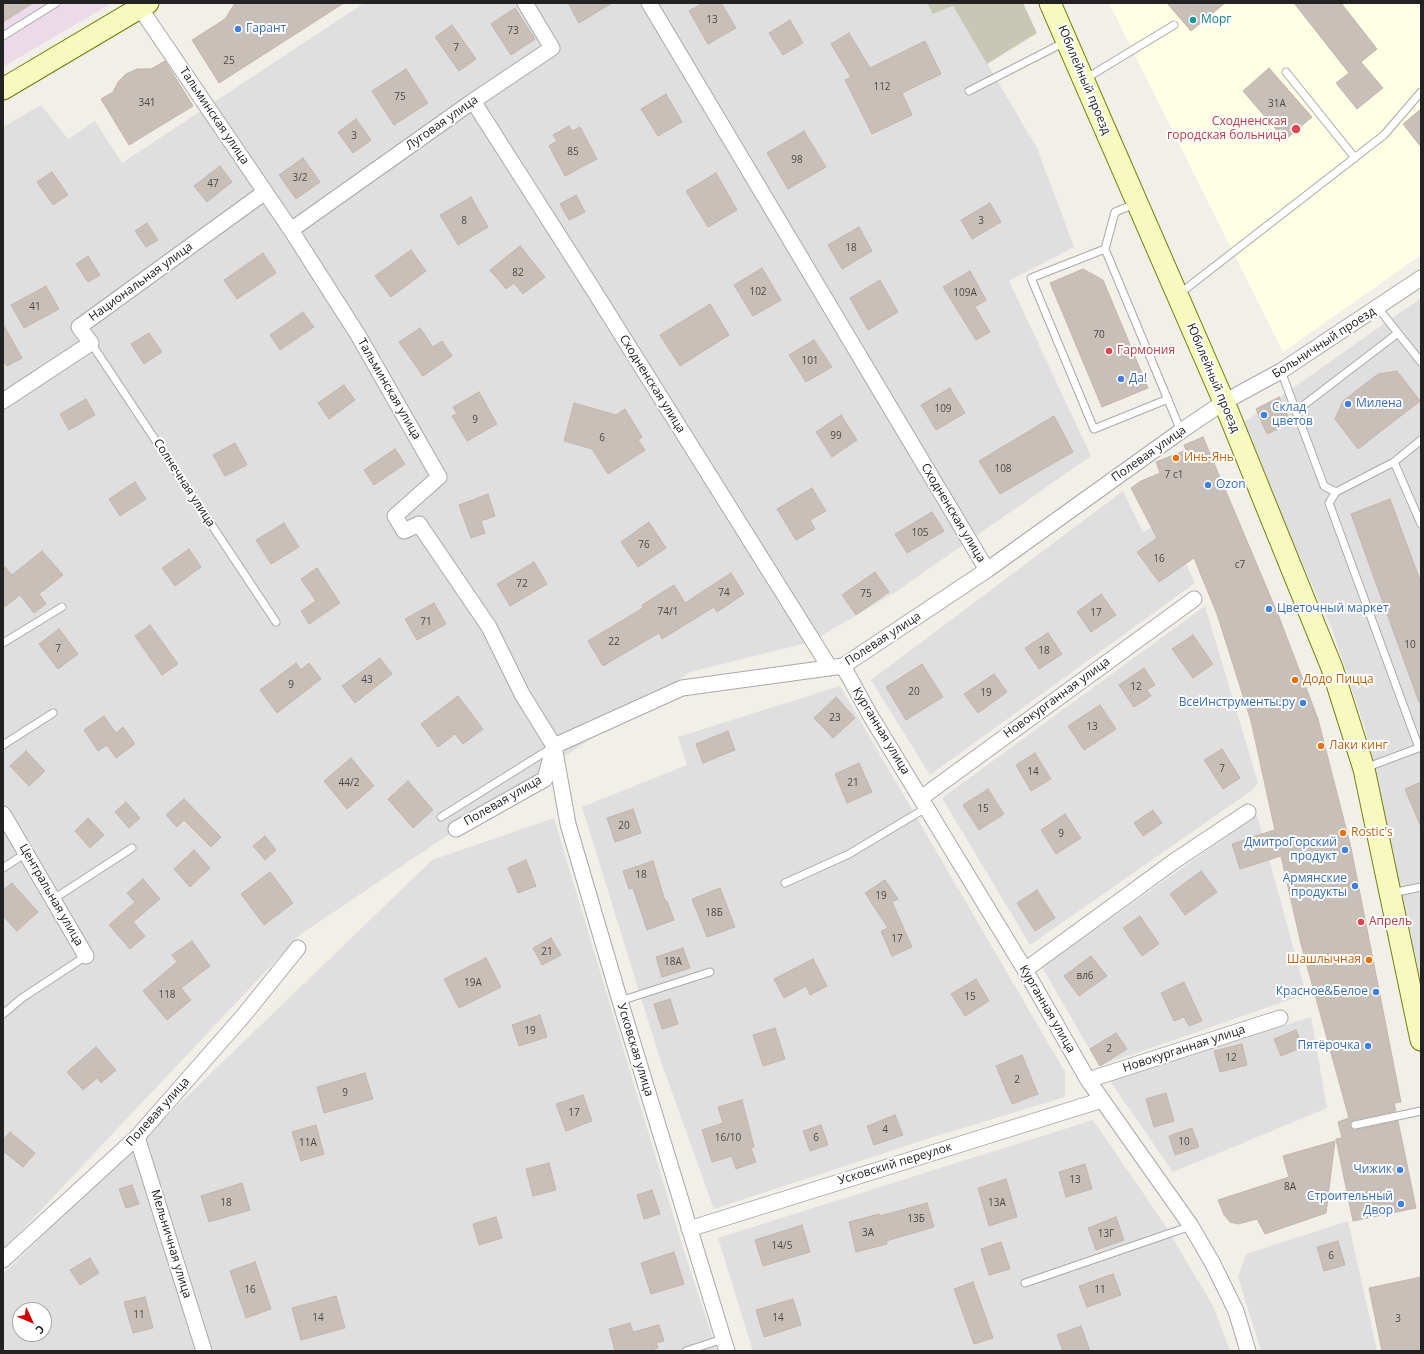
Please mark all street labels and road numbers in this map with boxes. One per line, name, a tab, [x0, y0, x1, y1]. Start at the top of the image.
street label: Юбилейный проезд	[1054, 23, 1114, 137]
street label: Тальминская улица	[176, 65, 252, 167]
street label: Луговая улица	[403, 93, 481, 153]
street label: Национальная улица	[86, 239, 196, 325]
street label: Больничный проезд	[1270, 304, 1378, 382]
street label: Юбилейный проезд	[1183, 321, 1243, 435]
street label: Сходненская улица	[616, 332, 688, 436]
street label: Тальминская улица	[354, 336, 424, 442]
street label: Полевая улица	[1109, 423, 1189, 485]
street label: Солнечная улица	[150, 436, 218, 530]
street label: Сходненская улица	[918, 461, 988, 565]
street label: Полевая улица	[842, 609, 924, 669]
street label: Новокурганная улица	[1001, 655, 1113, 741]
street label: Курганная улица	[849, 685, 913, 777]
street label: Полевая улица	[461, 773, 545, 829]
street label: Центральная улица	[16, 841, 86, 949]
street label: Курганная улица	[1016, 963, 1078, 1055]
street label: Усковская улица	[614, 1002, 656, 1098]
street label: Новокурганная улица	[1121, 1022, 1247, 1076]
street label: Полевая улица	[123, 1075, 193, 1149]
street label: Усковский переулок	[836, 1140, 954, 1188]
street label: Мельничная улица	[148, 1188, 194, 1300]

